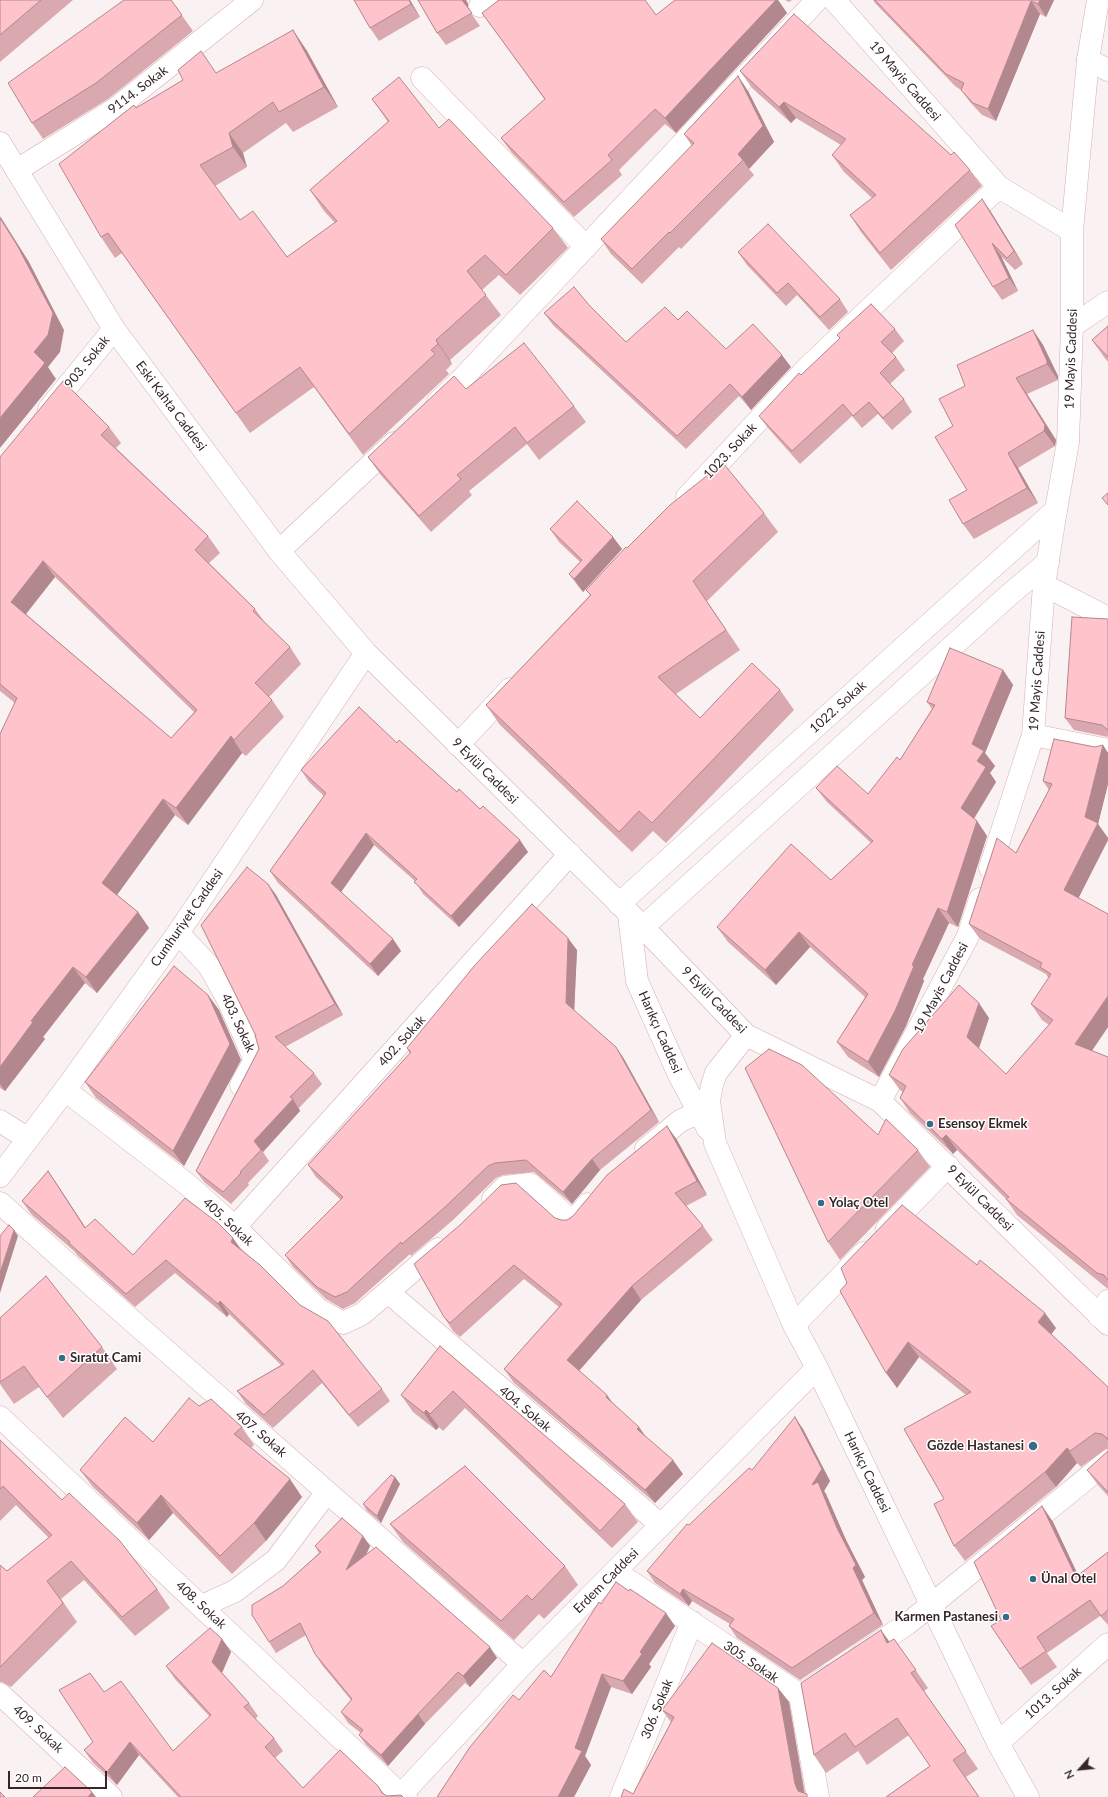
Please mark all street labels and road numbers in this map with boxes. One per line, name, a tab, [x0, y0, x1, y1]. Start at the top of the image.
street label: 19 Mayis Caddesi	[866, 38, 944, 124]
street label: 9114. Sokak	[105, 63, 171, 117]
street label: 19 Mayis Caddesi	[1061, 308, 1081, 410]
street label: 903. Sokak	[61, 333, 113, 391]
street label: Eski Kahta Caddesi	[132, 358, 210, 454]
street label: 1023. Sokak	[700, 420, 760, 482]
street label: 19 Mayis Caddesi	[1026, 630, 1048, 732]
street label: 1022. Sokak	[807, 678, 869, 736]
street label: 9 Eylül Caddesi	[449, 735, 521, 807]
street label: Cumhuriyet Caddesi	[147, 866, 227, 970]
street label: 19 Mayis Caddesi	[910, 940, 972, 1036]
street label: 9 Eylül Caddesi	[678, 963, 750, 1037]
street label: Harıkçı Caddesi	[635, 989, 685, 1075]
street label: 403. Sokak	[218, 991, 258, 1055]
street label: 402. Sokak	[375, 1012, 429, 1070]
street label: 9 Eylül Caddesi	[944, 1162, 1016, 1234]
street label: 405. Sokak	[200, 1195, 256, 1249]
street label: 404. Sokak	[496, 1383, 554, 1435]
street label: 407. Sokak	[232, 1407, 290, 1461]
street label: Harıkçı Caddesi	[841, 1429, 893, 1515]
street label: Erdem Caddesi	[570, 1545, 642, 1617]
street label: 408. Sokak	[173, 1578, 229, 1632]
street label: 305. Sokak	[720, 1638, 782, 1686]
street label: 1013. Sokak	[1022, 1664, 1084, 1722]
street label: 306. Sokak	[638, 1677, 676, 1741]
street label: 409. Sokak	[10, 1702, 66, 1756]

